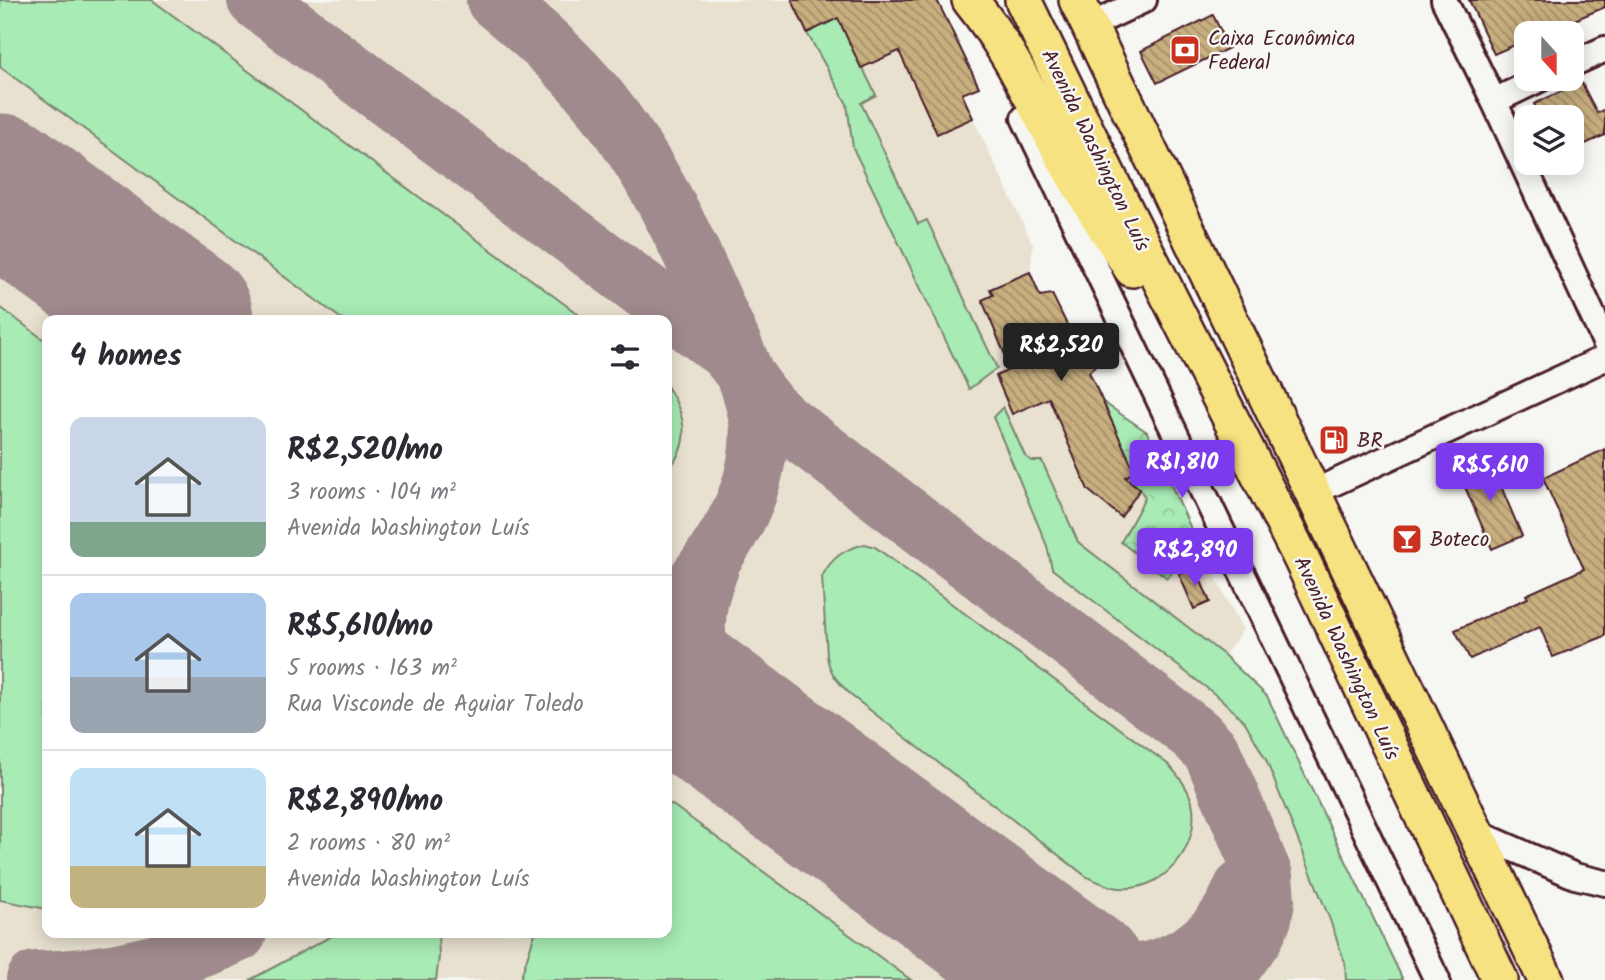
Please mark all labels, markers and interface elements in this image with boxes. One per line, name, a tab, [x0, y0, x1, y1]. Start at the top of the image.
north arrow	[1514, 21, 1584, 91]
map controls	[1514, 21, 1584, 175]
place label: Caixa Econômica Federal	[1208, 23, 1355, 80]
bank icon: Caixa Econômica Federal	[1168, 33, 1202, 67]
street label: Avenida Washington Luís	[1031, 44, 1158, 257]
button: layers	[1514, 105, 1584, 175]
pin: R$2,520	[996, 324, 1126, 383]
text: R$2,520	[1019, 328, 1103, 364]
text: 4 homes	[70, 333, 182, 381]
icon: filters	[606, 338, 644, 376]
fuel station icon: BR	[1317, 423, 1351, 457]
place label: BR	[1357, 425, 1383, 458]
text: R$2,520/mo	[287, 427, 443, 475]
pin: R$1,810	[1117, 440, 1247, 500]
pin: R$5,610	[1425, 444, 1555, 503]
icon: home	[126, 445, 210, 529]
text: R$1,810	[1146, 445, 1218, 481]
text: R$5,610	[1452, 448, 1528, 484]
text: 3 rooms · 104 m²	[287, 475, 456, 511]
text: Avenida Washington Luís	[287, 511, 530, 547]
bar icon: Boteco	[1390, 522, 1424, 556]
place label: Boteco	[1430, 524, 1489, 557]
pin: R$2,890	[1130, 528, 1260, 588]
text: R$2,890	[1153, 533, 1237, 569]
street label: Avenida Washington Luís	[1284, 551, 1407, 766]
text: R$5,610/mo	[287, 603, 433, 651]
icon: home	[126, 621, 210, 705]
text: 5 rooms · 163 m²	[287, 651, 457, 687]
text: Rua Visconde de Aguiar Toledo	[287, 687, 584, 723]
text: R$2,890/mo	[287, 778, 443, 826]
icon: home	[126, 796, 210, 880]
text: 2 rooms · 80 m²	[287, 826, 450, 862]
text: Avenida Washington Luís	[287, 862, 530, 898]

